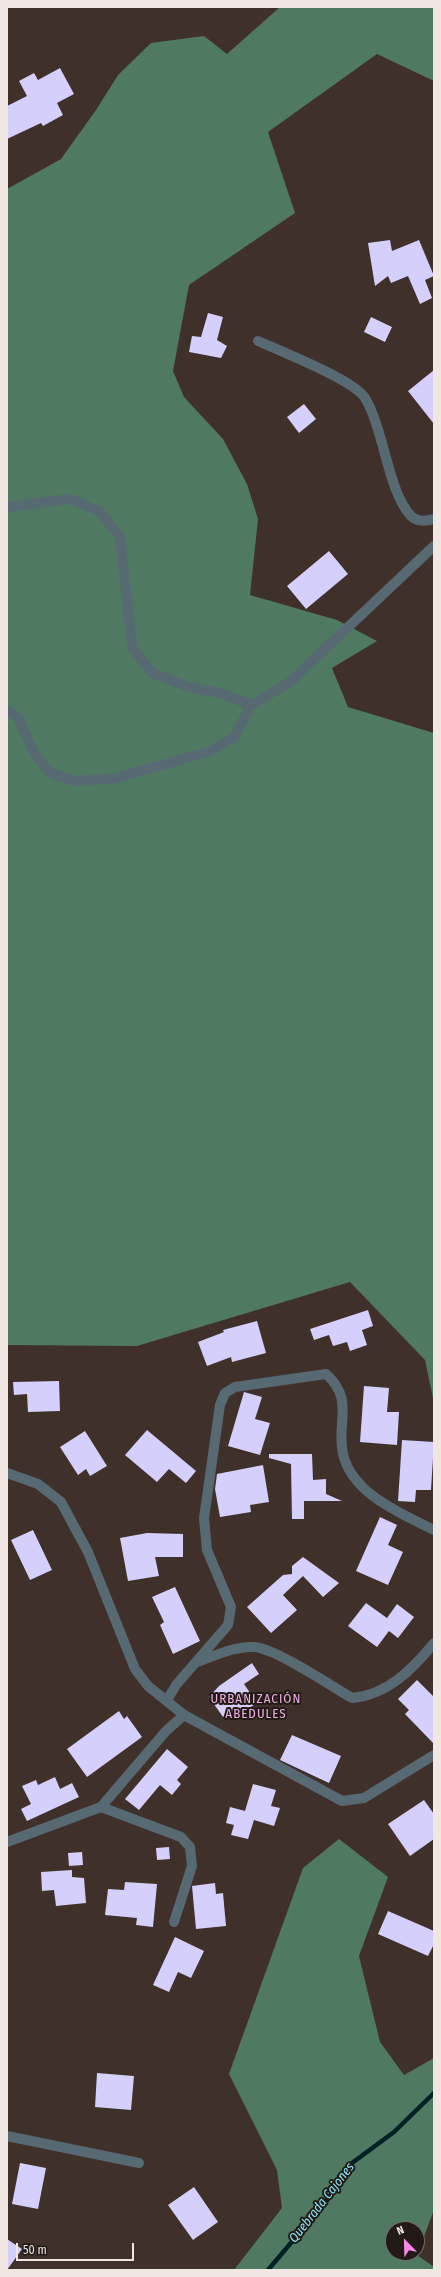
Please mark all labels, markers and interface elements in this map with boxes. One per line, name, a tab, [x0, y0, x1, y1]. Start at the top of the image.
district label: URBANIZACIÓN ABEDULES	[211, 1691, 301, 1722]
water label: Quebrada Cajones	[286, 2160, 358, 2246]
north arrow	[385, 2221, 425, 2261]
text: N	[395, 2223, 406, 2238]
scale bar	[18, 2235, 136, 2261]
text: 50 m	[23, 2243, 47, 2257]

